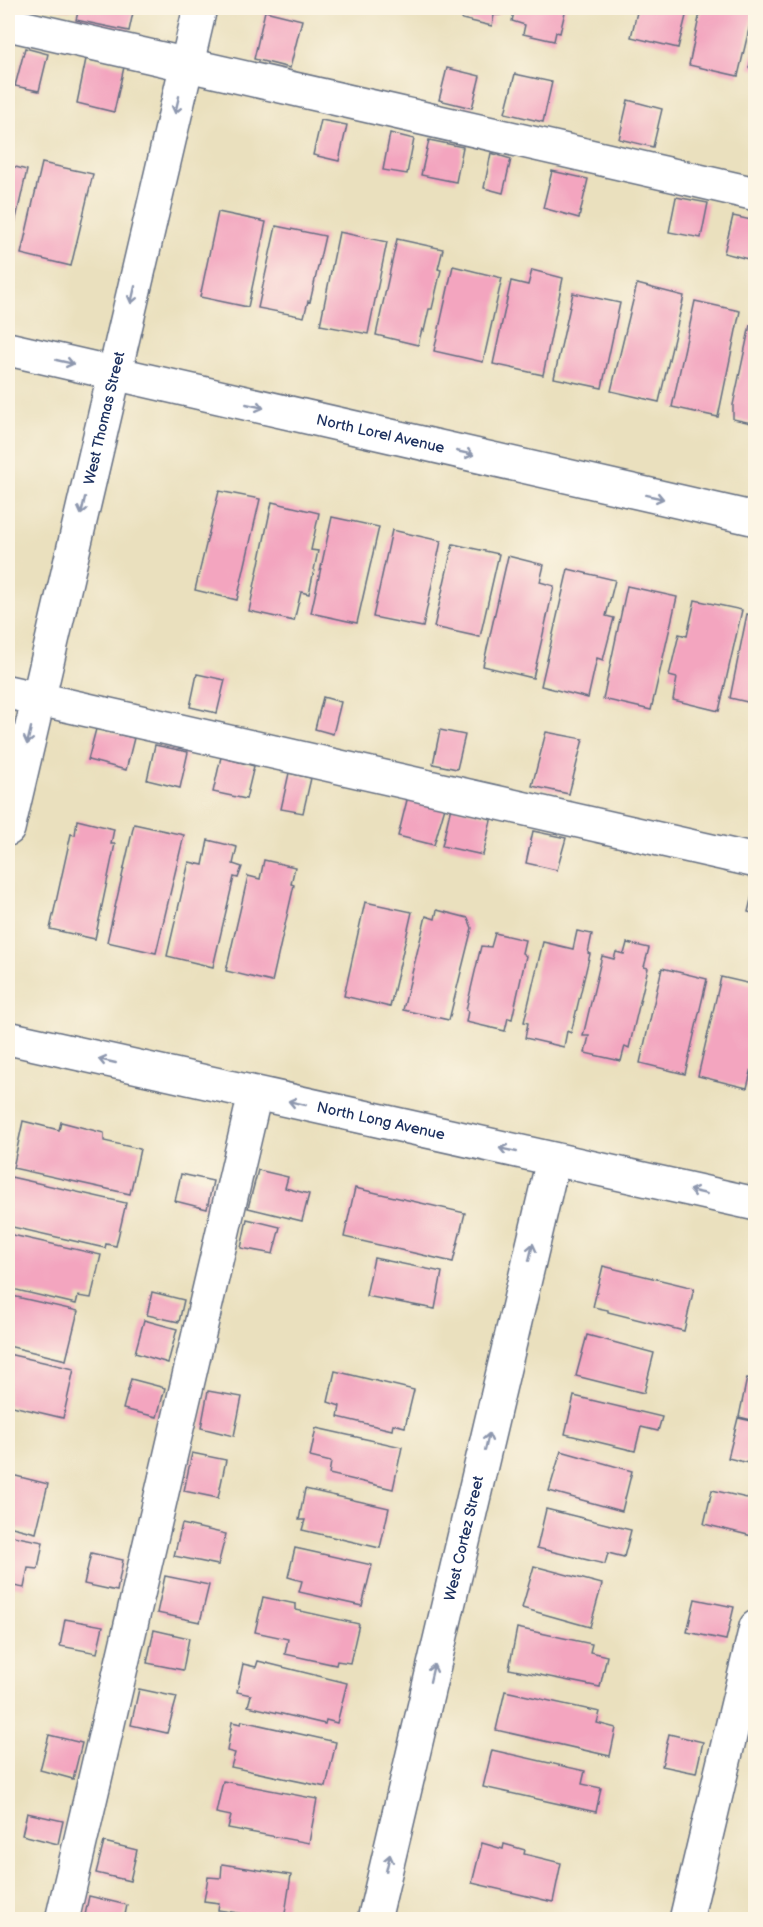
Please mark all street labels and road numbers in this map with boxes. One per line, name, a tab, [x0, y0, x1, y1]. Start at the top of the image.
street label: West Thomas Street	[79, 349, 129, 487]
street label: North Lorel Avenue	[315, 410, 447, 457]
street label: North Long Avenue	[315, 1097, 447, 1144]
street label: West Cortez Street	[440, 1474, 488, 1603]

